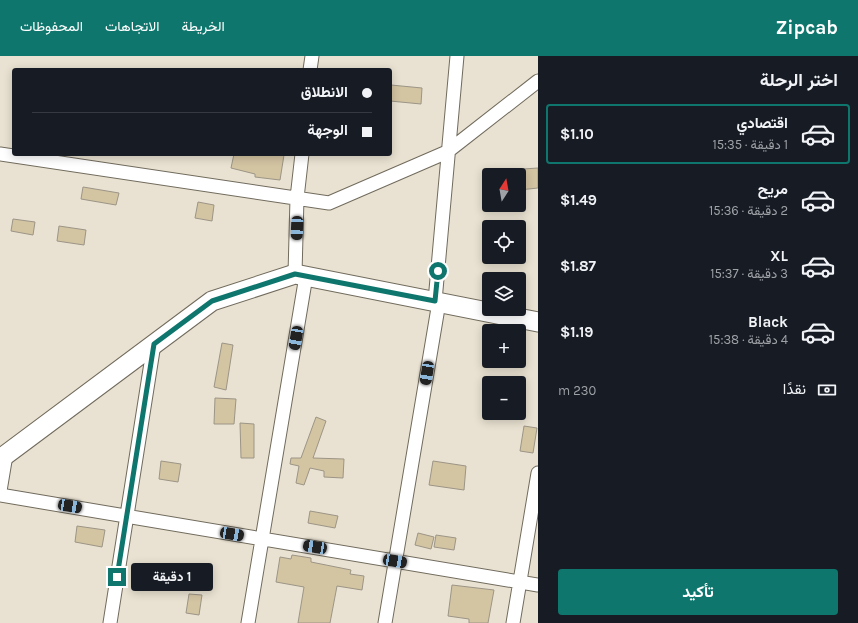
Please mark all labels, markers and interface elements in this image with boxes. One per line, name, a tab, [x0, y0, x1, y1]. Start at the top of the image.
text: Zipcab	[775, 17, 838, 39]
text: المحفوظات	[20, 18, 83, 35]
text: الاتجاهات	[105, 18, 159, 35]
text: الخريطة	[181, 18, 225, 35]
text: اختر الرحلة	[760, 69, 838, 91]
text: الانطلاق	[301, 83, 348, 101]
text: اقتصادي	[736, 114, 788, 132]
icon: car	[800, 116, 836, 152]
text: الوجهة	[307, 121, 348, 139]
text: $1.10	[560, 125, 594, 143]
text: 1 دقيقة · 15:35	[712, 137, 788, 152]
north arrow	[482, 168, 526, 212]
map controls	[482, 168, 526, 420]
text: مريح	[758, 180, 788, 198]
icon: car	[800, 182, 836, 218]
text: $1.49	[560, 191, 597, 209]
text: 2 دقيقة · 15:36	[709, 203, 788, 218]
car	[291, 216, 303, 240]
button: locate	[482, 220, 526, 264]
text: XL	[770, 247, 788, 265]
icon: car	[800, 248, 836, 284]
text: $1.87	[560, 257, 596, 275]
route start	[429, 262, 447, 280]
text: 3 دقيقة · 15:37	[710, 266, 788, 281]
button: layers	[482, 272, 526, 316]
text: Black	[748, 313, 788, 331]
icon: car	[800, 314, 836, 350]
text: $1.19	[560, 323, 593, 341]
button: +	[482, 324, 526, 368]
car	[288, 325, 304, 351]
text: 4 دقيقة · 15:38	[709, 332, 788, 347]
car	[419, 360, 435, 386]
button: −	[482, 376, 526, 420]
icon: cash	[816, 379, 838, 401]
text: نقدًا	[783, 380, 806, 398]
text: 230 m	[558, 383, 596, 398]
car	[57, 498, 83, 514]
car	[219, 526, 245, 542]
car	[302, 539, 328, 555]
car	[382, 553, 408, 569]
callout: 1 دقيقة	[131, 563, 213, 591]
route end	[108, 568, 126, 586]
text: 1 دقيقة	[153, 569, 191, 584]
button: تأكيد	[558, 569, 838, 615]

